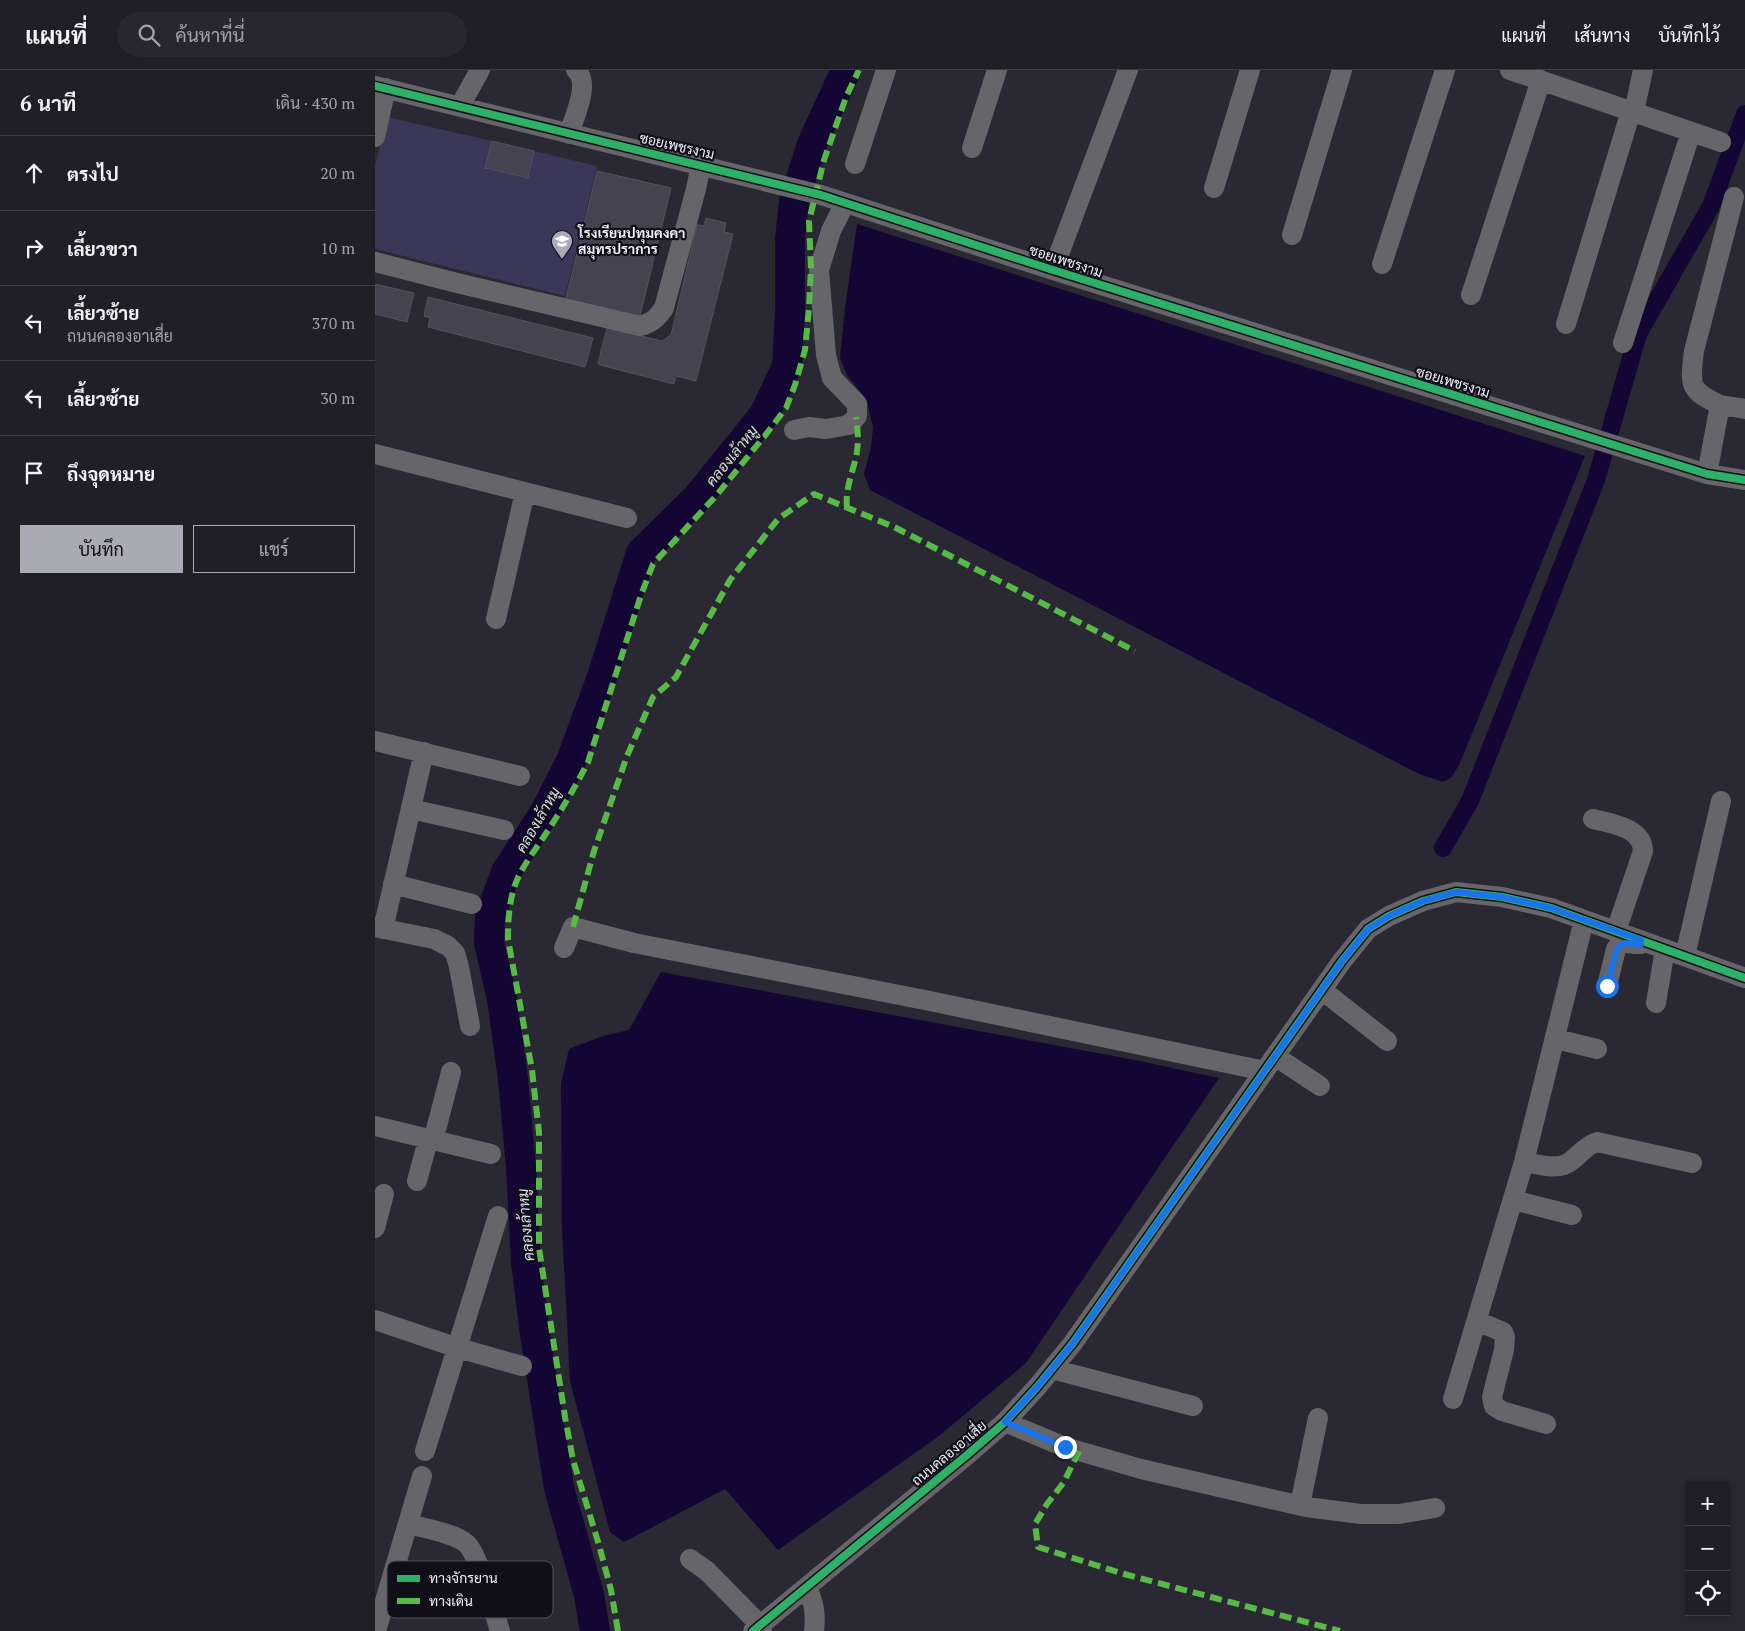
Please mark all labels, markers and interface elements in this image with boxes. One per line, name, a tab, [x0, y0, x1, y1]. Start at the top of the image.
search box	[117, 12, 467, 57]
text: แผนที่	[25, 19, 87, 51]
icon: search	[135, 21, 163, 49]
text: ค้นหาที่นี่	[175, 22, 245, 47]
text: แผนที่	[1501, 23, 1546, 47]
text: เส้นทาง	[1574, 23, 1630, 47]
text: บันทึกไว้	[1658, 23, 1720, 47]
text: 6 นาที	[20, 89, 76, 117]
text: เดิน · 430 m	[275, 92, 355, 114]
street label: ซอยเพชรงาม	[638, 128, 716, 163]
icon: ahead	[20, 159, 48, 187]
text: ตรงไป	[67, 161, 119, 186]
text: 20 m	[320, 162, 355, 184]
place label: โรงเรียนปทุมคงคา สมุทรปราการ	[577, 223, 685, 260]
school or university icon: โรงเรียนปทุมคงคา สมุทรปราการ	[550, 229, 574, 260]
icon: right	[20, 234, 48, 262]
text: เลี้ยวขวา	[67, 236, 138, 261]
text: 10 m	[320, 237, 355, 259]
street label: ซอยเพชรงาม	[1027, 240, 1105, 281]
text: เลี้ยวซ้าย	[67, 300, 139, 325]
icon: left	[20, 309, 48, 337]
text: 370 m	[312, 312, 355, 334]
text: ถนนคลองอาเสี่ย	[67, 325, 173, 347]
street label: ซอยเพชรงาม	[1414, 361, 1492, 402]
icon: left	[20, 384, 48, 412]
text: เลี้ยวซ้าย	[67, 386, 139, 411]
text: 30 m	[320, 387, 355, 409]
water label: คลองเล้าหมู	[701, 421, 763, 491]
icon: arrive	[20, 459, 48, 487]
text: ถึงจุดหมาย	[67, 461, 155, 486]
button: บันทึก	[20, 525, 183, 573]
button: แชร์	[193, 525, 355, 573]
water label: คลองเล้าหมู	[510, 783, 565, 857]
route start	[1596, 975, 1619, 998]
water label: คลองเล้าหมู	[512, 1188, 539, 1262]
street label: ถนนคลองอาเสี่ย	[906, 1414, 990, 1490]
route end	[1054, 1436, 1077, 1459]
map controls	[1685, 1481, 1730, 1616]
button: +	[1685, 1481, 1730, 1526]
button: −	[1685, 1526, 1730, 1571]
legend	[387, 1561, 553, 1618]
text: ทางจักรยาน	[429, 1568, 498, 1587]
button: locate	[1685, 1571, 1730, 1616]
text: ทางเดิน	[429, 1591, 473, 1610]

